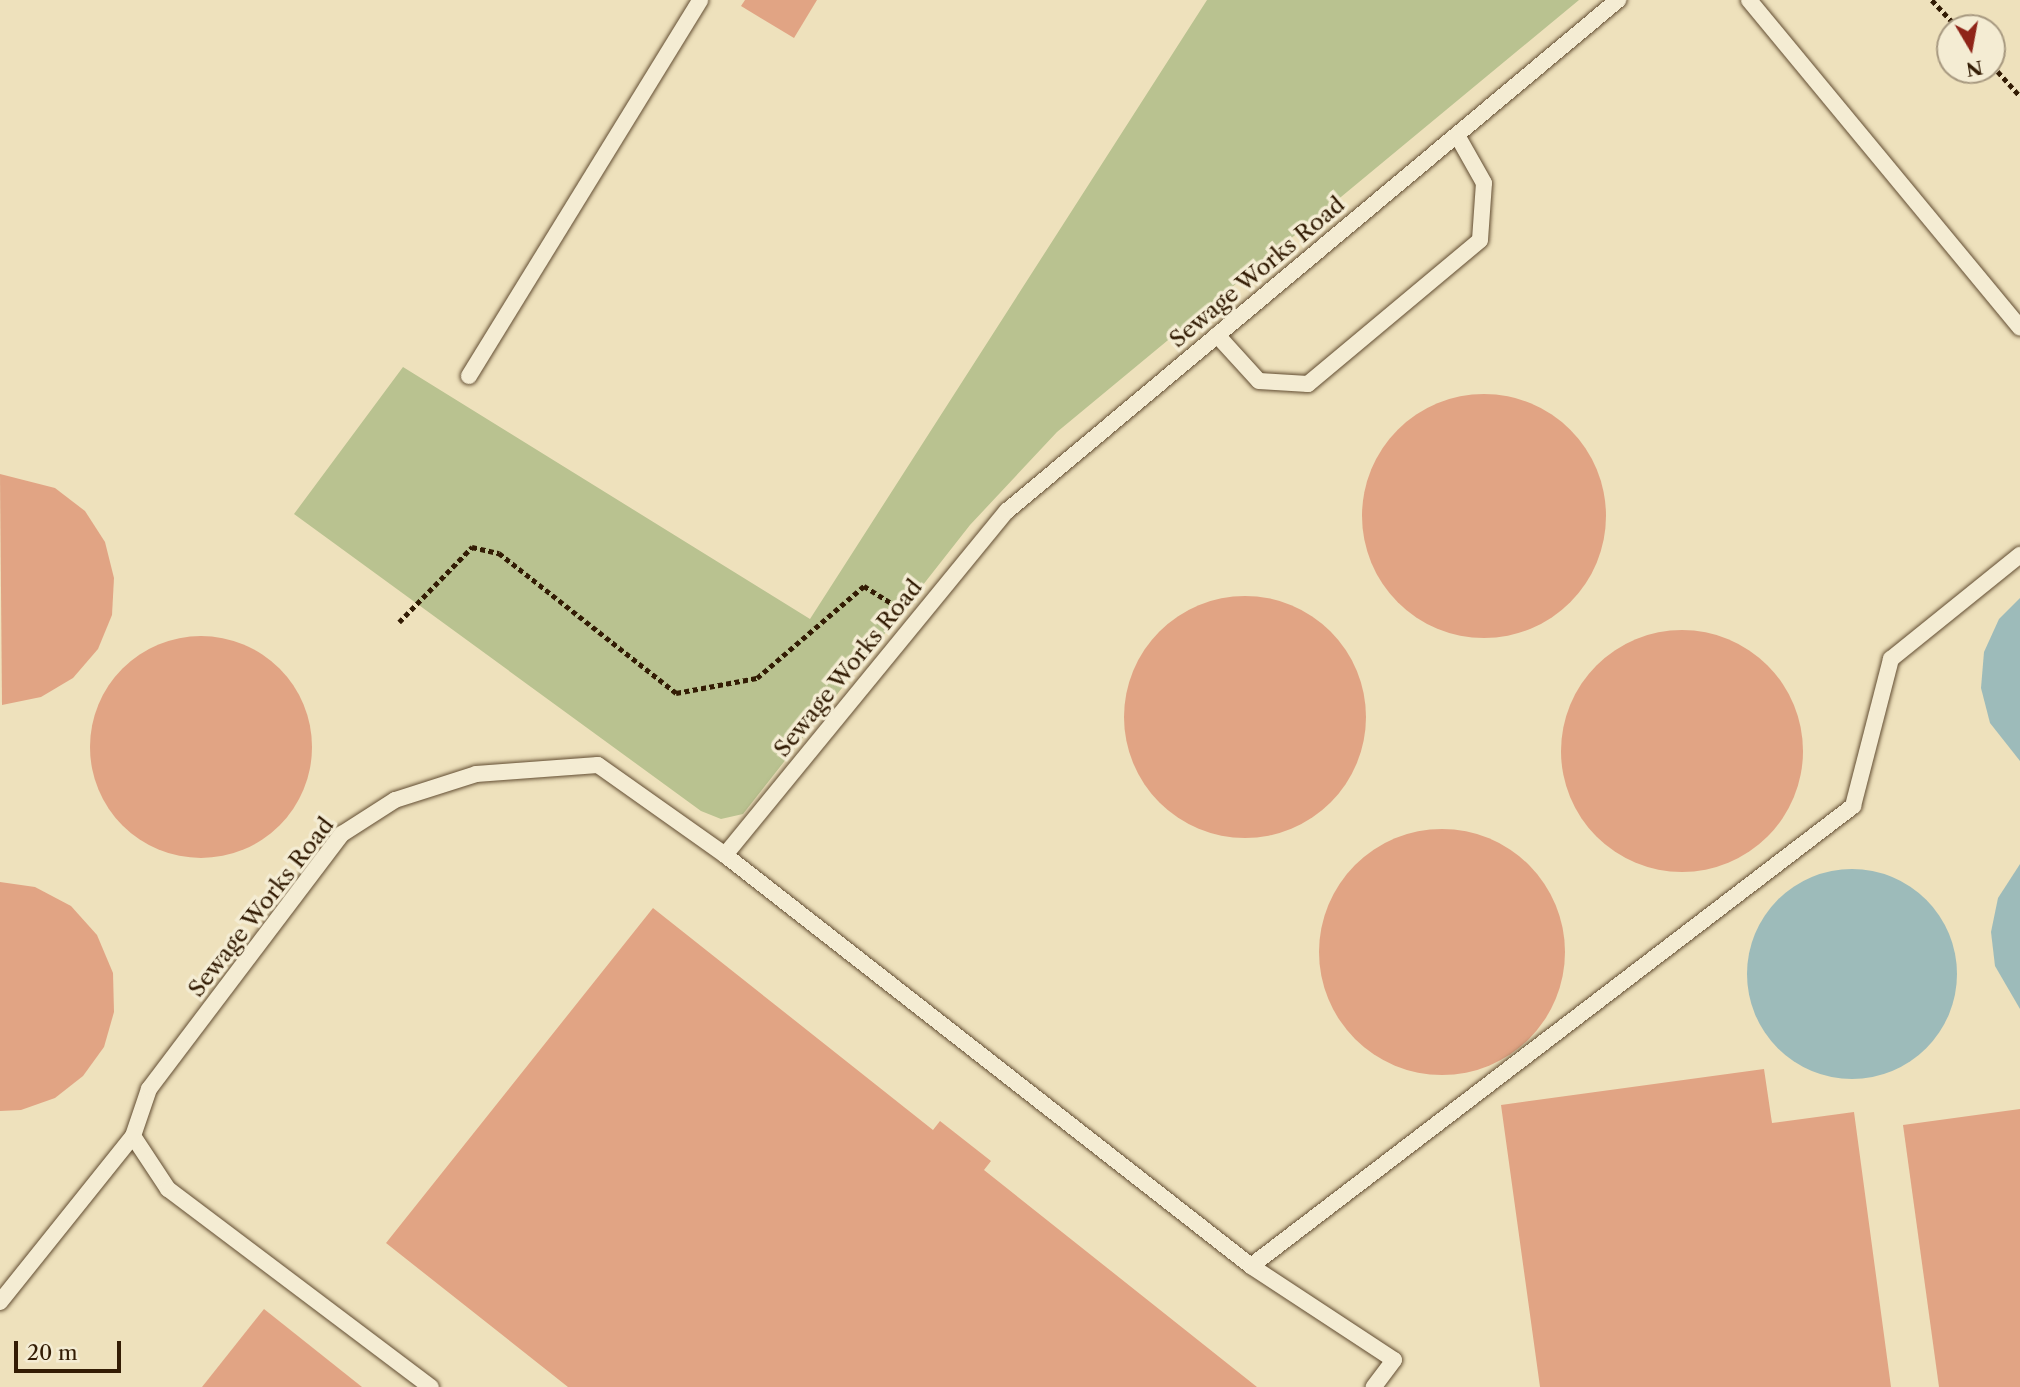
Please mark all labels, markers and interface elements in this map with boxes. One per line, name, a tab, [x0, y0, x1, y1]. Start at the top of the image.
north arrow	[1936, 14, 2006, 84]
text: N	[1964, 55, 1985, 81]
street label: Sewage Works Road	[1163, 190, 1351, 354]
street label: Sewage Works Road	[768, 573, 928, 763]
street label: Sewage Works Road	[182, 811, 340, 1003]
scale bar	[18, 1328, 124, 1372]
text: 20 m	[27, 1340, 78, 1365]

